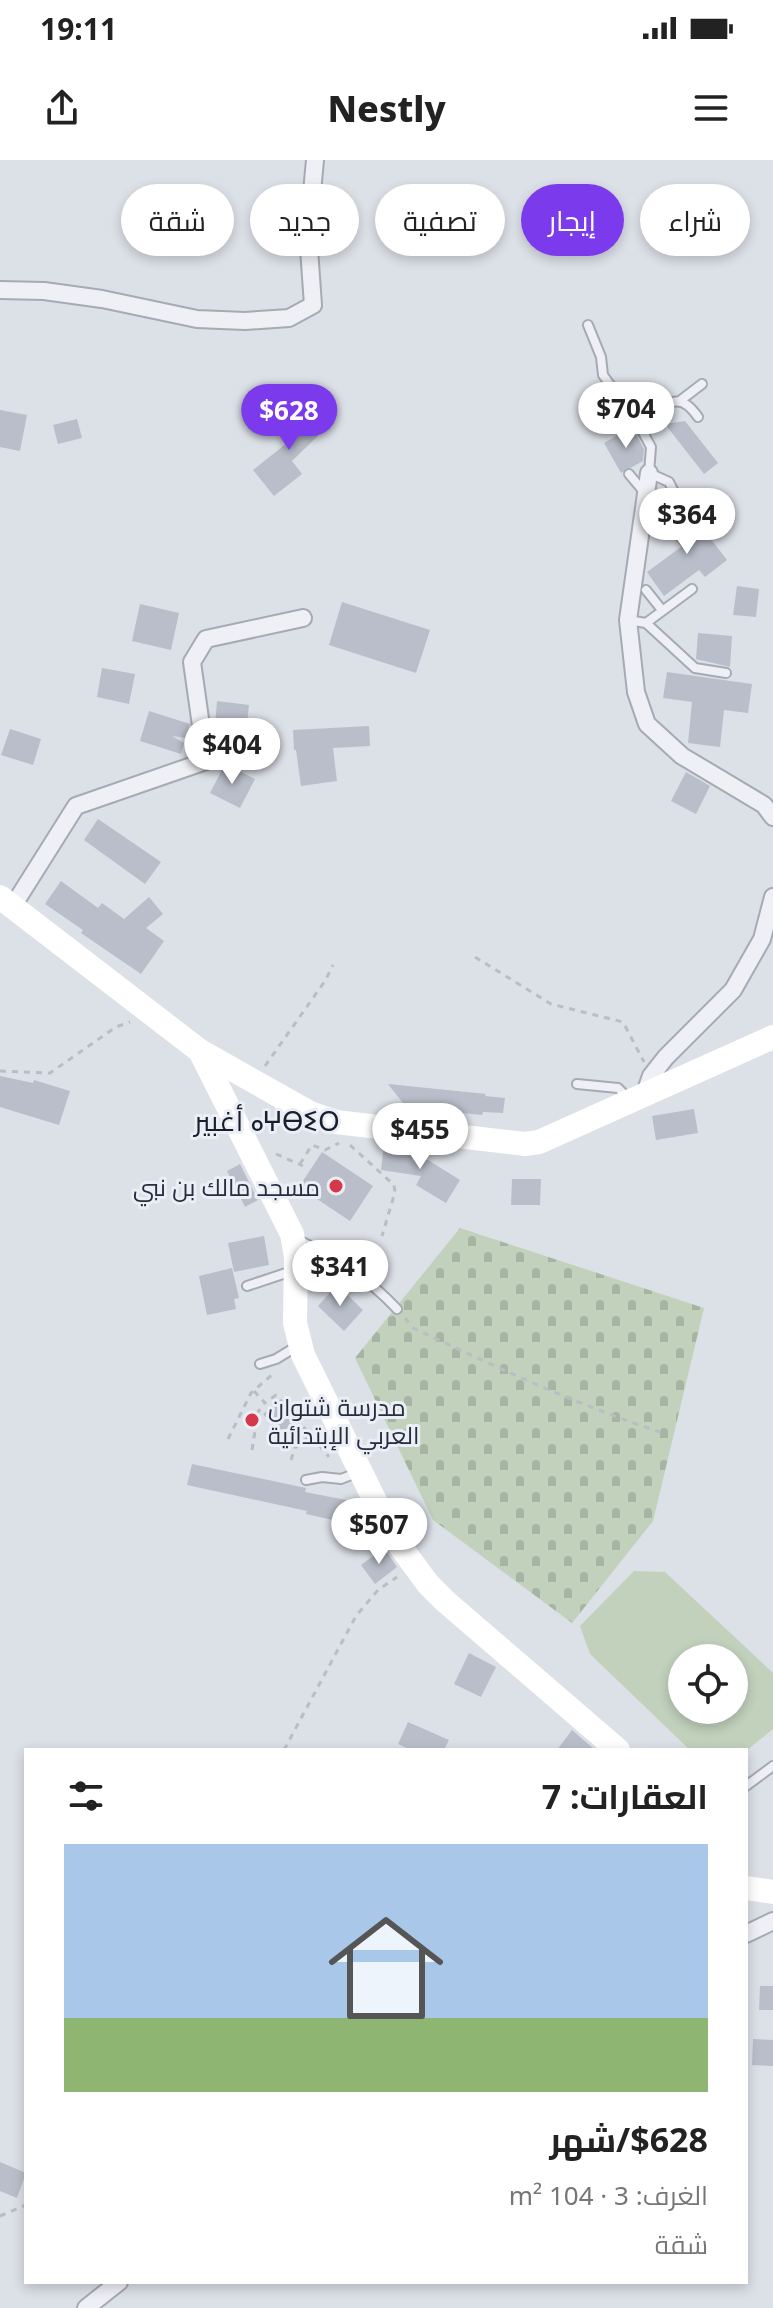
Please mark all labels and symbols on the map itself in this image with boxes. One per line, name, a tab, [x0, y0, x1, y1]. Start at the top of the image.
pin: $704	[579, 382, 673, 450]
pin: $628	[242, 384, 336, 452]
pin: $364	[640, 488, 734, 556]
pin: $404	[185, 718, 279, 786]
district label: أغبير ⴰⵖⴱⵉⵔ	[192, 1101, 340, 1139]
pin: $455	[373, 1103, 467, 1171]
place label: مسجد مالك بن نبي	[133, 1170, 320, 1207]
marker: مسجد مالك بن نبي	[327, 1177, 345, 1195]
pin: $341	[293, 1240, 387, 1308]
place label: مدرسة شتوان العربي الإبتدائية	[268, 1390, 419, 1455]
marker: مدرسة شتوان العربي الإبتدائية	[243, 1411, 261, 1429]
pin: $507	[332, 1498, 426, 1566]

